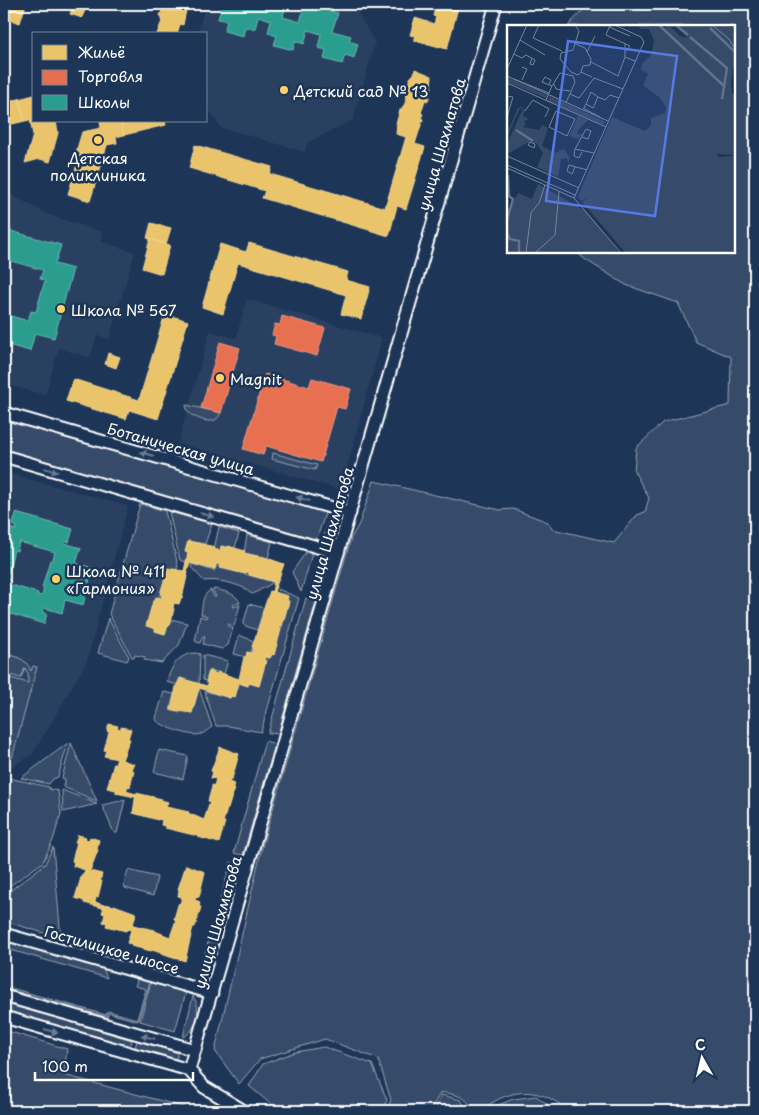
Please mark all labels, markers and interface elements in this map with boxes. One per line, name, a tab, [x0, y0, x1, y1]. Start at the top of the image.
inset map	[507, 25, 734, 252]
legend	[32, 32, 208, 122]
text: Жильё	[77, 40, 125, 63]
text: Торговля	[78, 64, 143, 87]
street label: улица Шахматова	[411, 74, 471, 213]
place label: Детский сад № 13	[293, 79, 429, 102]
marker: Детский сад № 13	[278, 84, 290, 96]
text: Школы	[78, 90, 130, 113]
marker: Детская поликлиника	[92, 134, 104, 146]
place label: Детская поликлиника	[50, 146, 146, 186]
place label: Школа № 567	[71, 298, 177, 321]
marker: Школа № 567	[55, 303, 67, 315]
place label: Magnit	[230, 367, 282, 390]
marker: Magnit	[214, 372, 226, 384]
street label: Ботаническая улица	[105, 416, 258, 480]
one-way arrow	[140, 450, 155, 458]
street label: улица Шахматова	[299, 463, 359, 602]
one-way arrow	[43, 467, 58, 475]
one-way arrow	[296, 495, 311, 503]
one-way arrow	[199, 512, 214, 520]
place label: Школа № 411 «Гармония»	[66, 559, 165, 599]
marker: Школа № 411 «Гармония»	[50, 573, 62, 585]
street label: улица Шахматова	[187, 852, 247, 991]
street label: Гостилицкое шоссе	[42, 919, 182, 979]
one-way arrow	[43, 1027, 58, 1035]
north arrow	[676, 1032, 726, 1082]
one-way arrow	[141, 1033, 156, 1041]
text: С	[693, 1034, 707, 1056]
scale bar	[35, 1050, 192, 1082]
text: 100 m	[42, 1054, 88, 1077]

